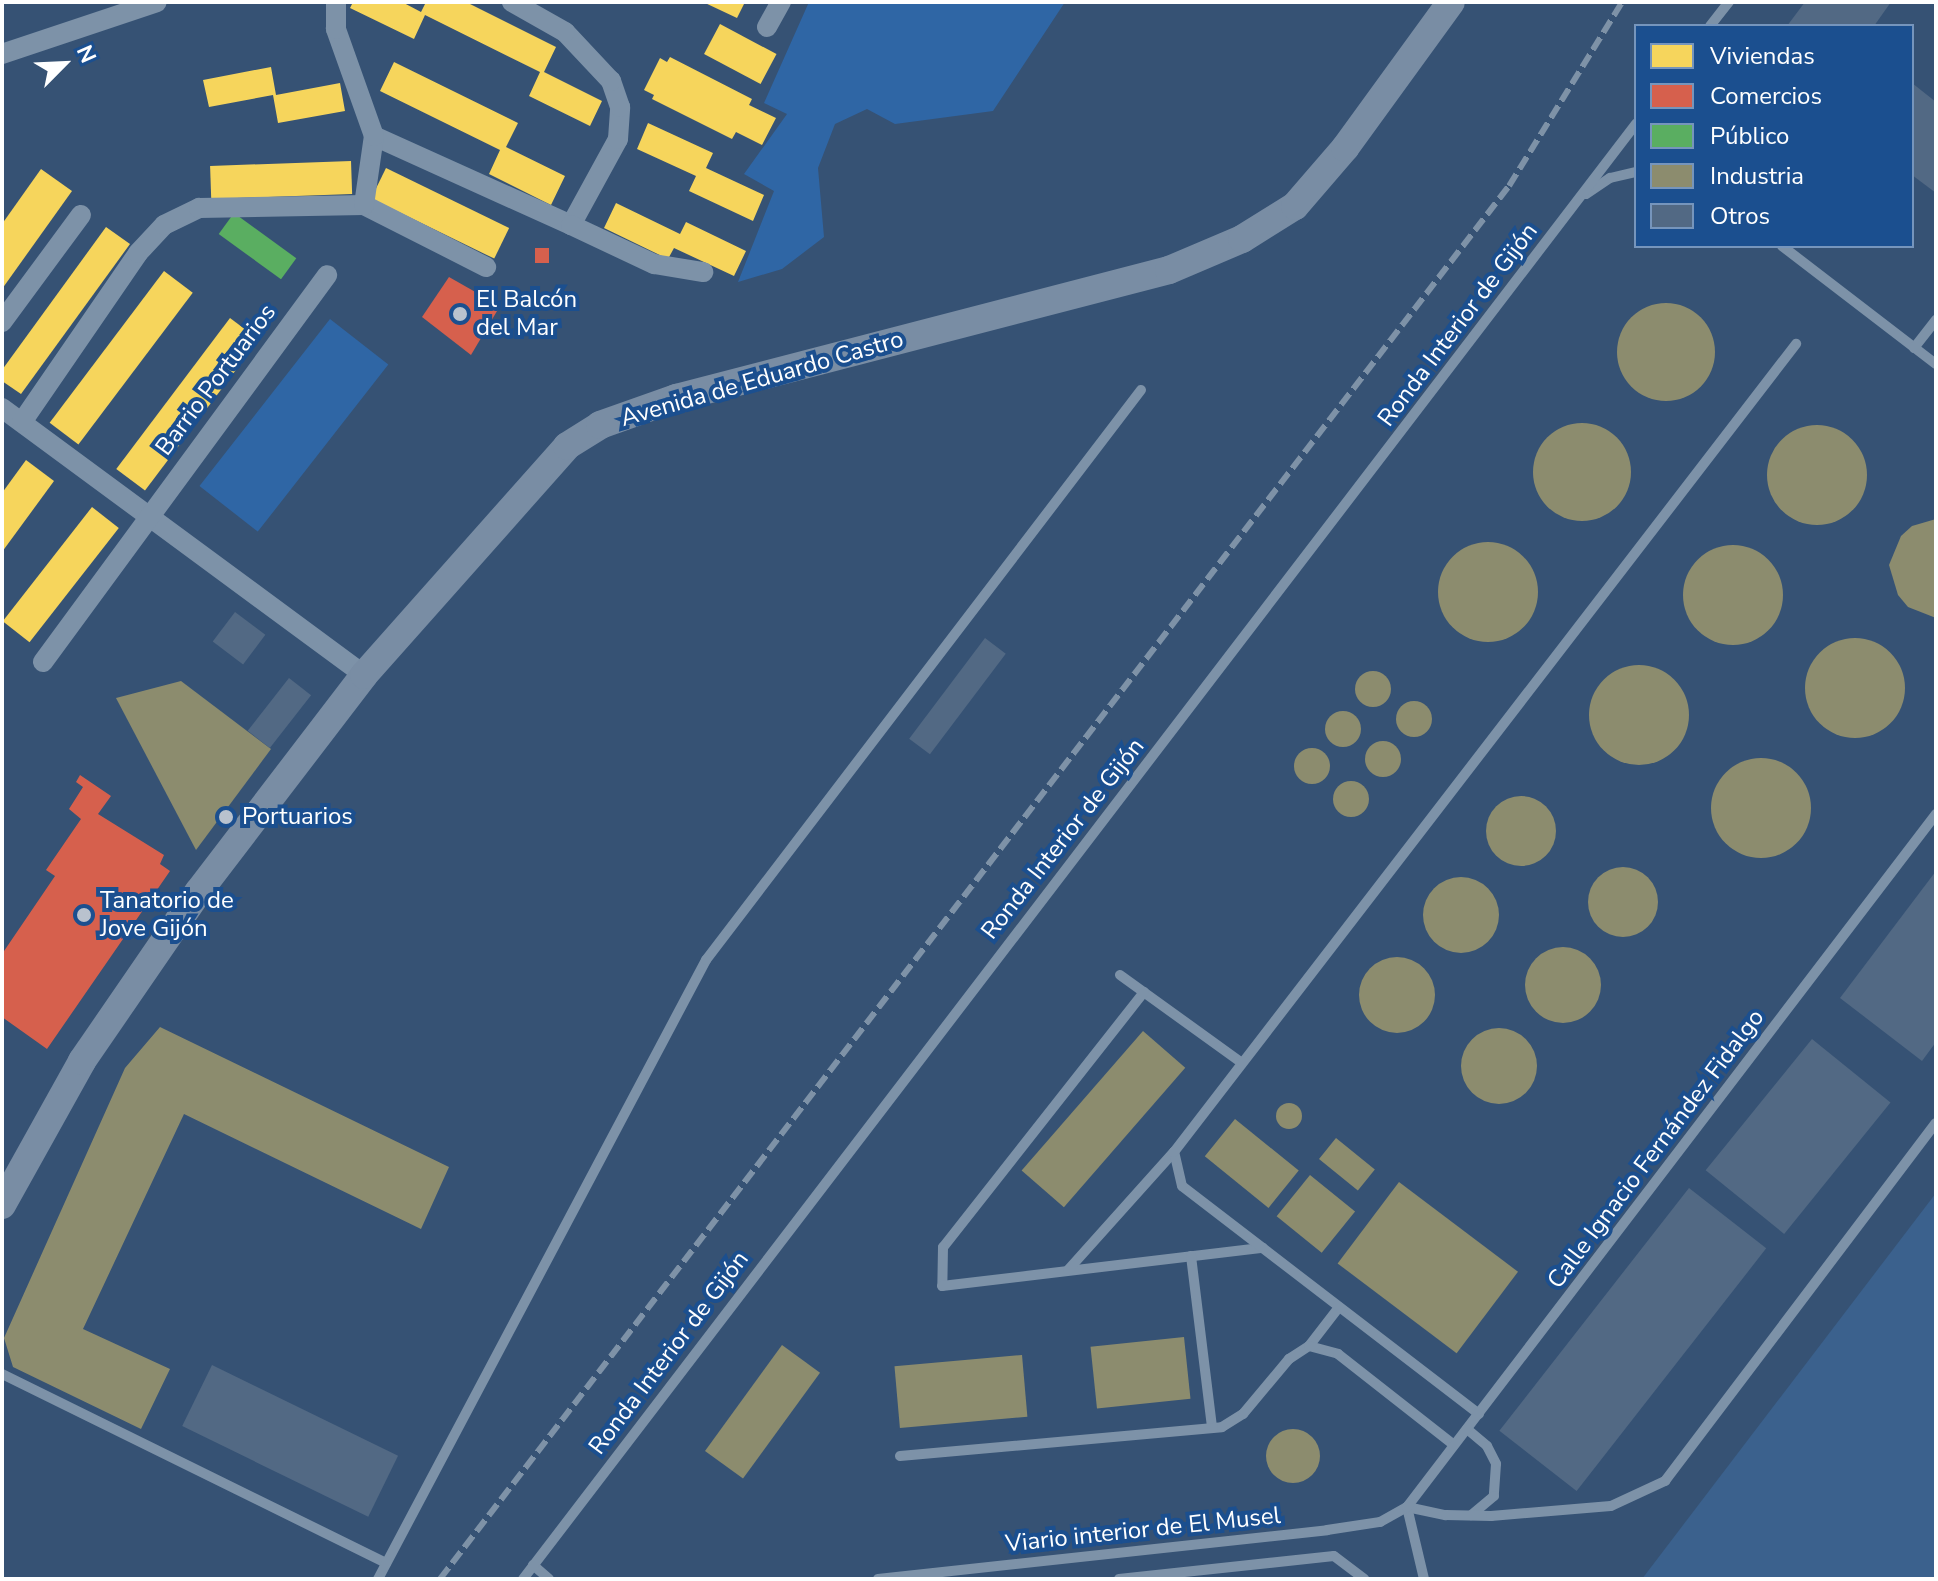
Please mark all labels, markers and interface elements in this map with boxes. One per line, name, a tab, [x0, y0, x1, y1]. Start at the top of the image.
north arrow	[24, 24, 104, 104]
legend	[1634, 24, 1914, 248]
text: Viviendas	[1710, 40, 1815, 72]
text: N	[69, 41, 103, 68]
text: Comercios	[1710, 80, 1822, 112]
text: Público	[1710, 120, 1789, 152]
text: Industria	[1710, 160, 1804, 192]
text: Otros	[1710, 200, 1770, 232]
street label: Ronda Interior de Gijón	[1372, 218, 1544, 432]
place label: El Balcón del Mar	[476, 286, 577, 342]
street label: Barrio Portuarios	[150, 299, 282, 461]
marker: El Balcón del Mar	[451, 305, 469, 323]
street label: Avenida de Eduardo Castro	[617, 325, 907, 433]
street label: Ronda Interior de Gijón	[976, 733, 1150, 945]
place label: Portuarios	[242, 803, 353, 831]
marker: Portuarios	[217, 808, 235, 826]
place label: Tanatorio de Jove Gijón	[100, 887, 234, 943]
marker: Tanatorio de Jove Gijón	[75, 906, 93, 924]
street label: Calle Ignacio Fernández Fidalgo	[1542, 1004, 1770, 1294]
street label: Ronda Interior de Gijón	[583, 1246, 755, 1460]
street label: Viario interior de El Musel	[1004, 1501, 1282, 1559]

